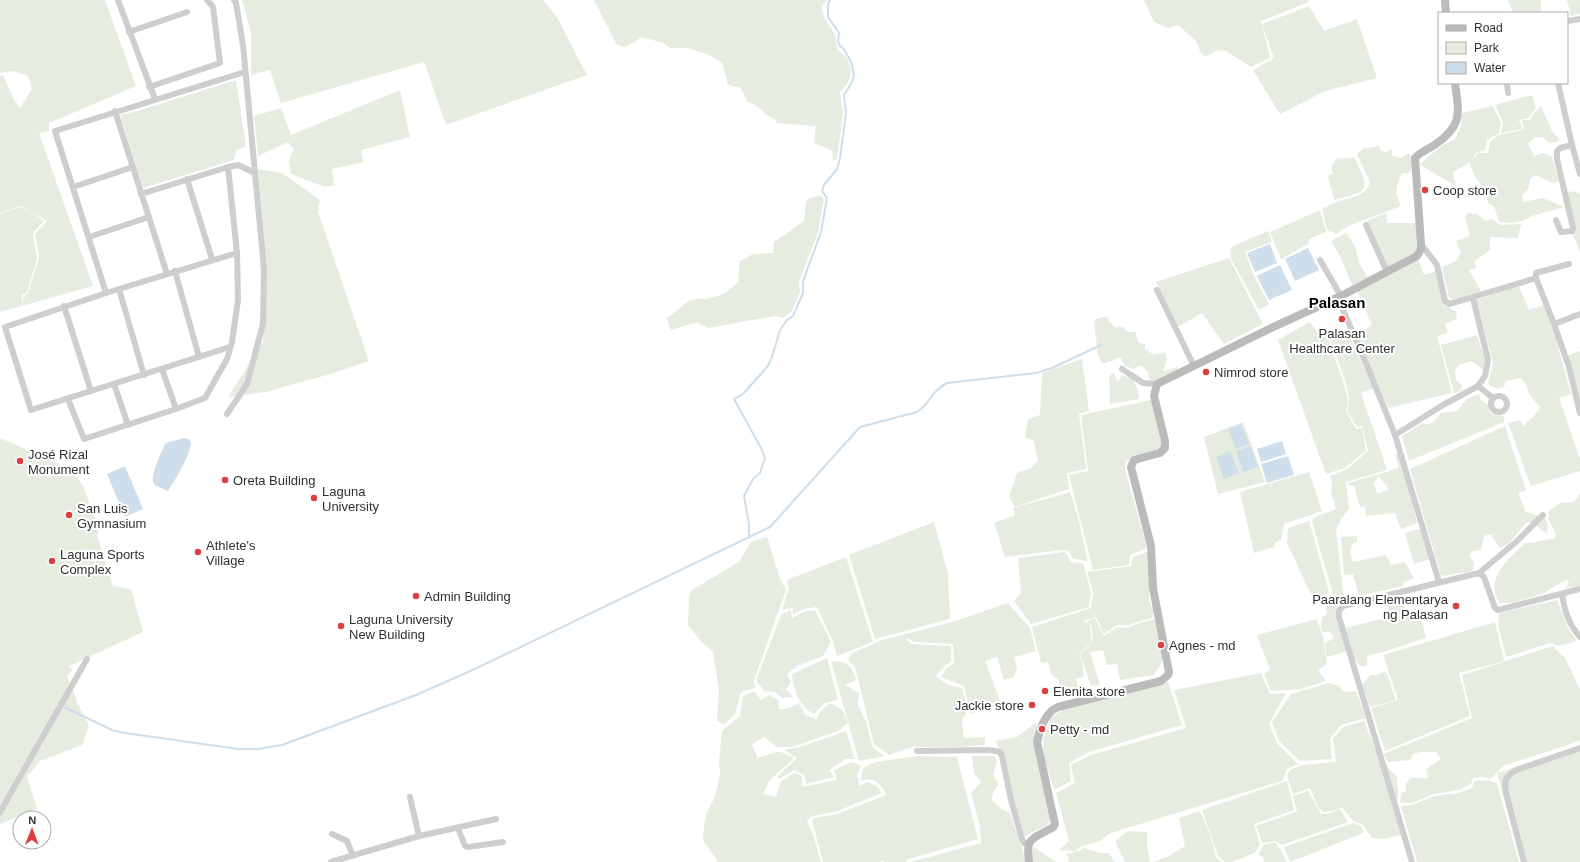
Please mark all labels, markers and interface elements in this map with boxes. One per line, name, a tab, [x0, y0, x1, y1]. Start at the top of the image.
legend	[1438, 12, 1568, 84]
text: Road	[1474, 21, 1503, 35]
text: Park	[1474, 41, 1500, 55]
text: Water	[1474, 61, 1506, 75]
place label: Coop store	[1433, 183, 1497, 198]
marker: Coop store	[1420, 185, 1430, 195]
district label: Palasan	[1309, 294, 1365, 311]
marker: Palasan Healthcare Center	[1337, 314, 1347, 324]
place label: Palasan Healthcare Center	[1289, 326, 1395, 356]
place label: Nimrod store	[1214, 365, 1288, 380]
marker: Nimrod store	[1201, 367, 1211, 377]
place label: José Rizal Monument	[28, 447, 90, 477]
marker: José Rizal Monument	[15, 456, 25, 466]
place label: Oreta Building	[233, 473, 315, 488]
marker: Oreta Building	[220, 475, 230, 485]
place label: Laguna University	[322, 484, 380, 514]
marker: Laguna University	[309, 493, 319, 503]
place label: San Luis Gymnasium	[77, 501, 146, 531]
marker: San Luis Gymnasium	[64, 510, 74, 520]
place label: Athlete's Village	[206, 538, 256, 568]
place label: Laguna Sports Complex	[60, 547, 145, 577]
marker: Athlete's Village	[193, 547, 203, 557]
marker: Laguna Sports Complex	[47, 556, 57, 566]
place label: Admin Building	[424, 589, 511, 604]
marker: Admin Building	[411, 591, 421, 601]
place label: Paaralang Elementarya ng Palasan	[1312, 592, 1449, 622]
marker: Paaralang Elementarya ng Palasan	[1451, 601, 1461, 611]
place label: Laguna University New Building	[349, 612, 454, 642]
marker: Laguna University New Building	[336, 621, 346, 631]
place label: Agnes - md	[1169, 638, 1235, 653]
marker: Agnes - md	[1156, 640, 1166, 650]
place label: Elenita store	[1053, 684, 1125, 699]
marker: Elenita store	[1040, 686, 1050, 696]
place label: Jackie store	[955, 698, 1024, 713]
marker: Jackie store	[1027, 700, 1037, 710]
place label: Petty - md	[1050, 722, 1109, 737]
marker: Petty - md	[1037, 724, 1047, 734]
north arrow	[12, 810, 52, 850]
text: N	[28, 814, 36, 826]

